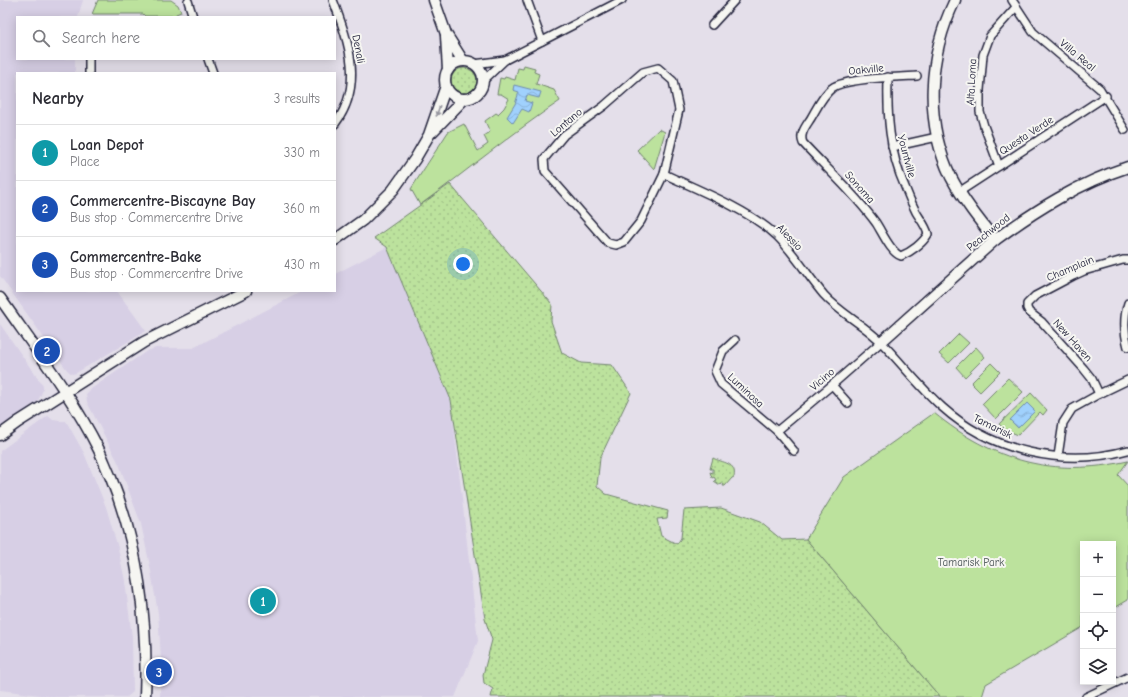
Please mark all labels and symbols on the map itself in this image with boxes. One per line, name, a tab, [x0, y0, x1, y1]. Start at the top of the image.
street label: Denali	[349, 34, 368, 65]
street label: Villa Real	[1057, 37, 1098, 74]
street label: Alta Loma	[964, 58, 979, 106]
street label: Oakville	[848, 61, 885, 78]
one-way arrow	[434, 105, 440, 117]
street label: Lontano	[548, 105, 585, 139]
street label: Questa Verde	[997, 113, 1056, 158]
street label: Yountville	[895, 133, 919, 180]
street label: Sonoma	[842, 169, 877, 206]
street label: Peachwood	[964, 211, 1013, 254]
street label: Alessio	[774, 221, 805, 253]
street label: Champlain	[1045, 253, 1096, 284]
your location	[453, 254, 473, 274]
street label: New Haven	[1050, 316, 1095, 364]
pin: 2	[34, 336, 60, 366]
street label: Vicino	[807, 365, 837, 394]
street label: Luminosa	[725, 370, 766, 410]
street label: Tamarisk	[971, 411, 1015, 442]
park label: Tamarisk Park	[938, 556, 1005, 569]
pin: 1	[250, 586, 276, 616]
pin: 3	[146, 657, 172, 687]

